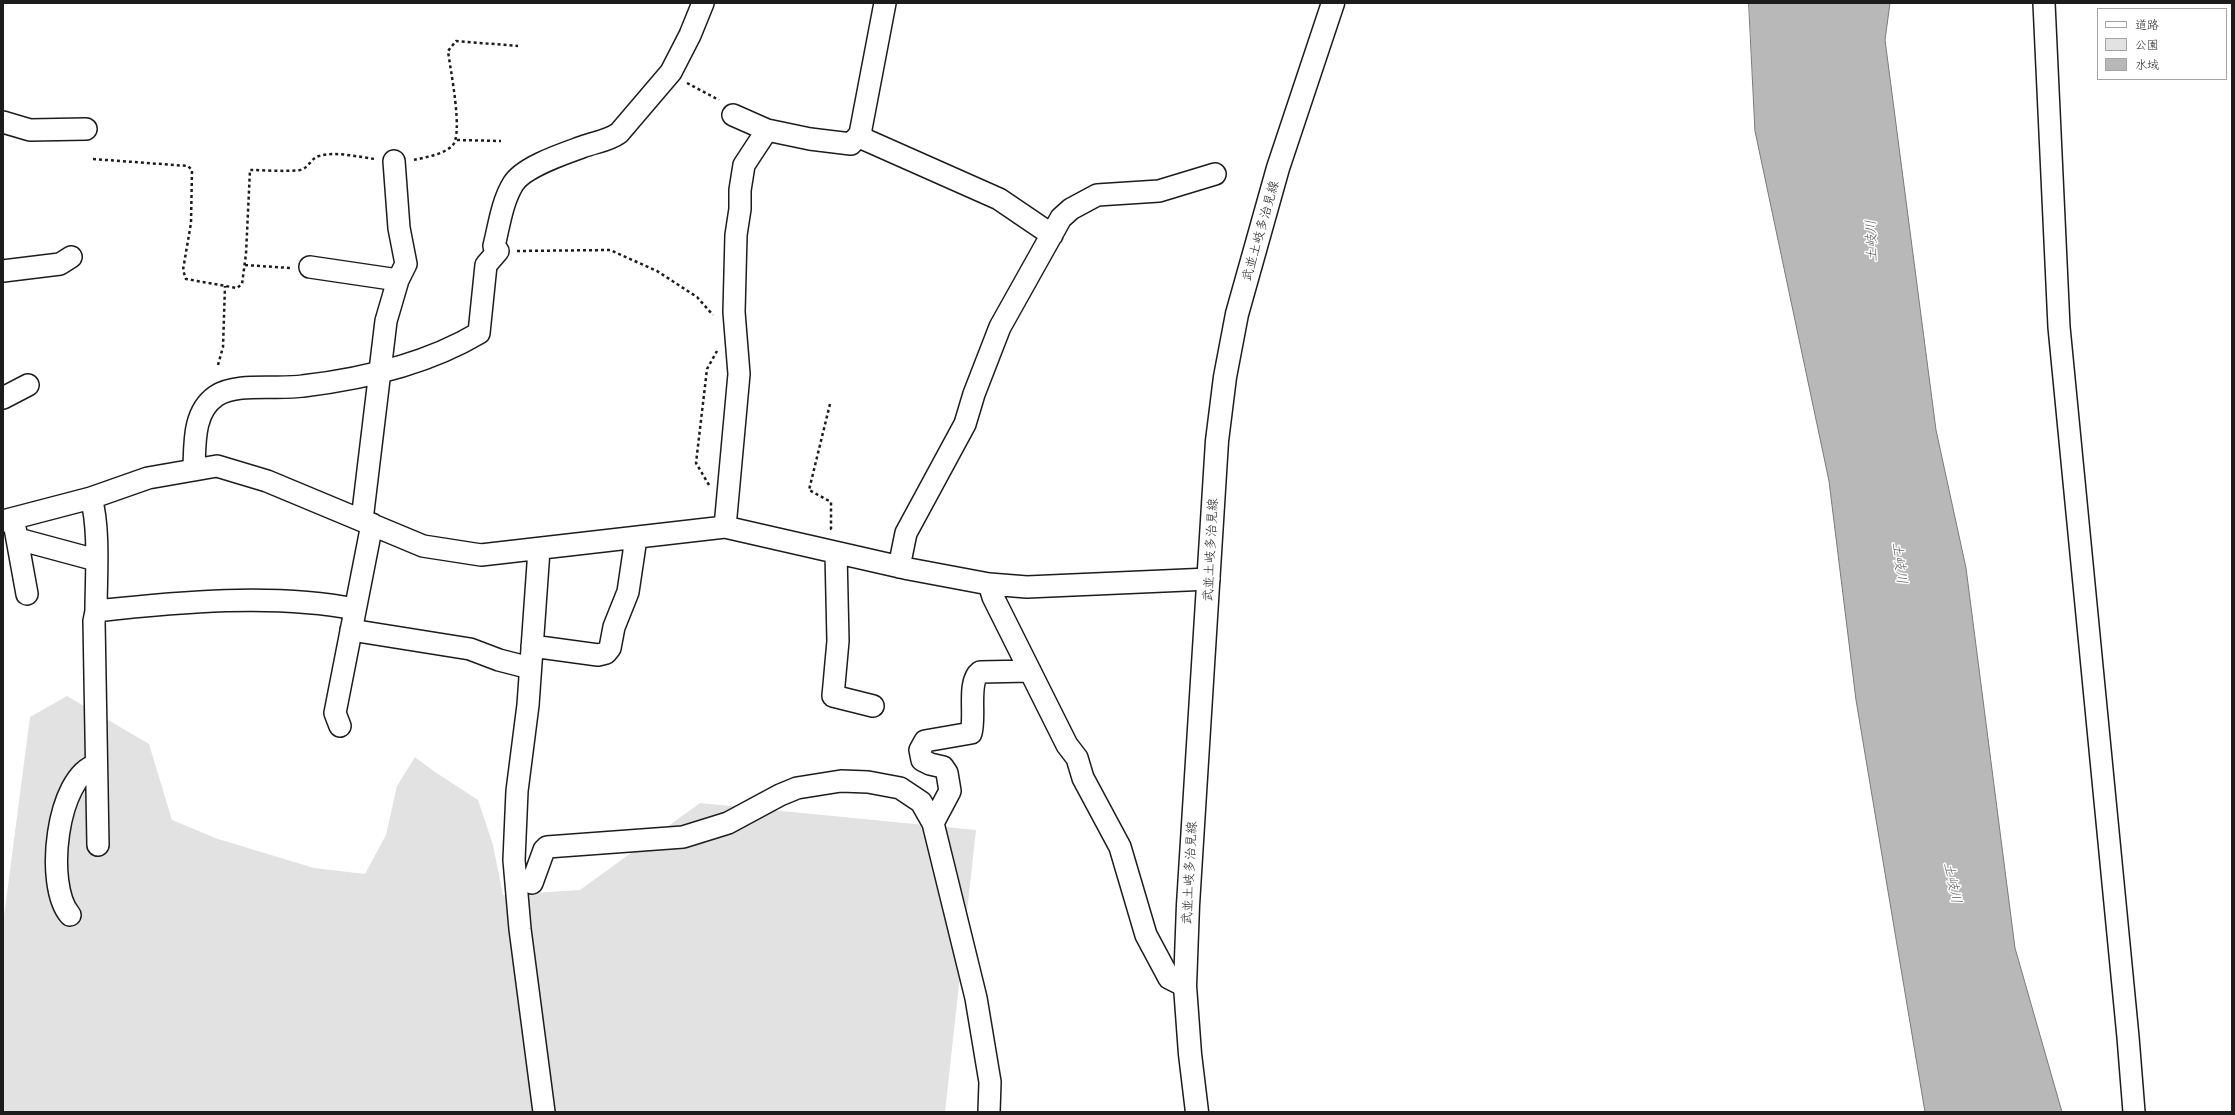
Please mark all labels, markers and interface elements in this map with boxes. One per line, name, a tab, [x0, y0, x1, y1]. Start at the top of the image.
legend	[2097, 8, 2227, 80]
text: 道路	[2135, 16, 2159, 33]
text: 公園	[2135, 36, 2159, 53]
text: 水域	[2135, 56, 2159, 73]
street label: 武並土岐多治見線	[1239, 179, 1283, 283]
water label: 土岐川	[1863, 220, 1881, 262]
street label: 武並土岐多治見線	[1200, 498, 1222, 602]
water label: 土岐川	[1888, 541, 1910, 585]
street label: 武並土岐多治見線	[1179, 821, 1201, 925]
water label: 土岐川	[1939, 861, 1965, 905]

